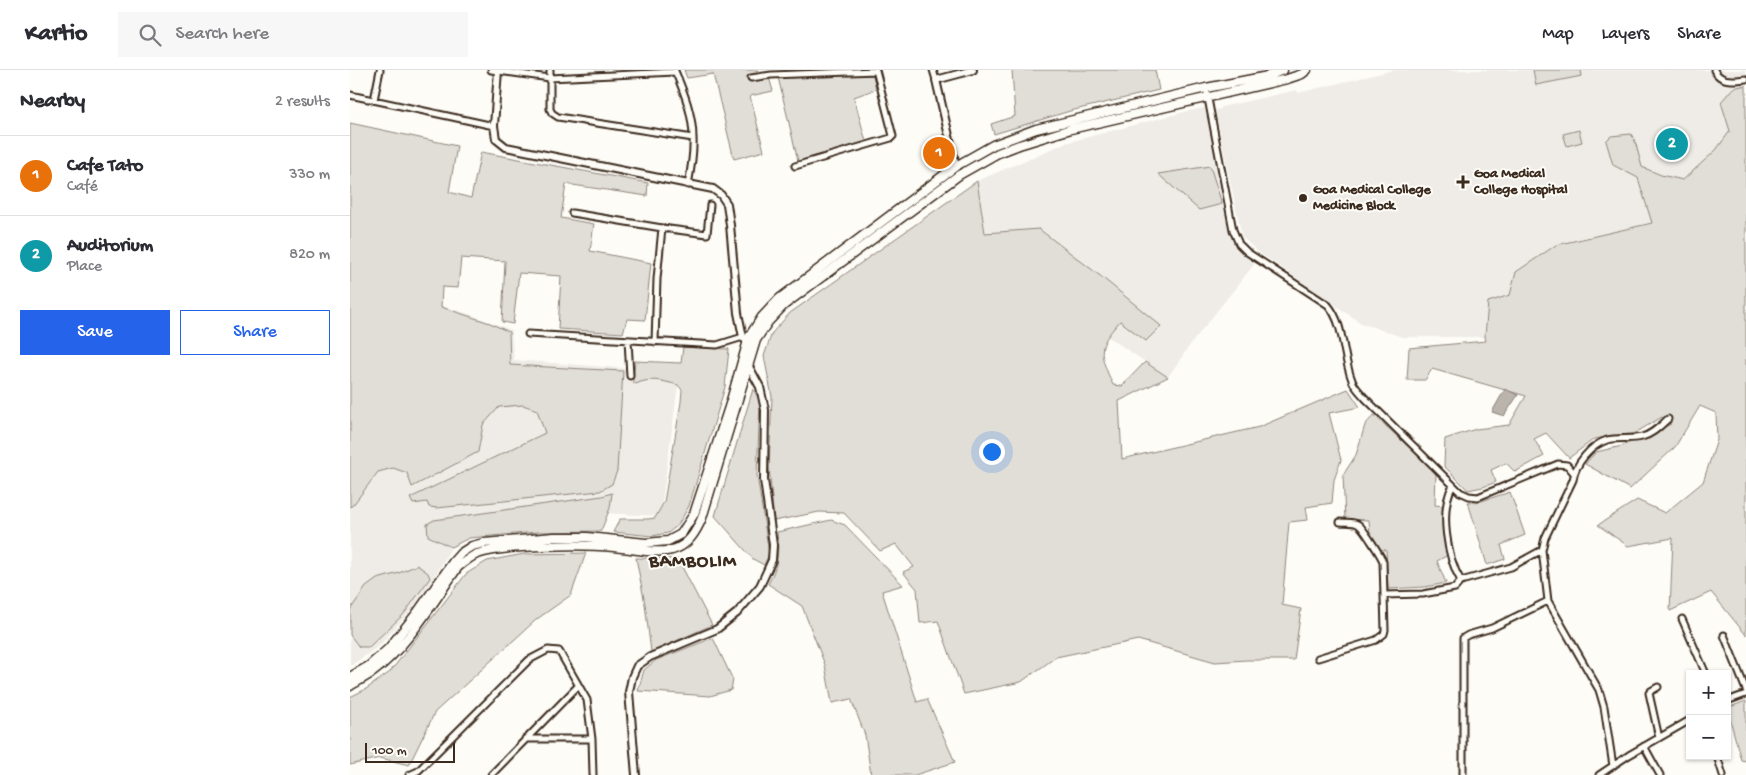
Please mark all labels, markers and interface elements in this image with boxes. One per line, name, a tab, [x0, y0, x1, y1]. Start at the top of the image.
search box	[118, 12, 468, 57]
text: Kartio	[25, 20, 88, 49]
icon: search	[136, 21, 164, 49]
text: Search here	[176, 23, 269, 46]
text: Map	[1542, 24, 1574, 45]
text: Layers	[1602, 24, 1649, 45]
text: Share	[1677, 24, 1721, 45]
text: Nearby	[20, 90, 85, 115]
text: 2 results	[275, 93, 330, 112]
pin: 2	[1656, 125, 1688, 163]
pin: 1	[923, 134, 955, 172]
text: Cafe Tato	[67, 155, 143, 178]
text: 1	[33, 166, 39, 185]
text: 330 m	[289, 166, 330, 185]
place label: Goa Medical College Hospital	[1473, 166, 1568, 199]
marker: Goa Medical College Hospital	[1456, 175, 1470, 189]
text: Café	[67, 178, 98, 197]
place label: Goa Medical College Medicine Block	[1313, 182, 1432, 215]
marker: Goa Medical College Medicine Block	[1297, 192, 1309, 204]
text: Auditorium	[67, 235, 153, 258]
text: 2	[32, 246, 40, 265]
text: 820 m	[289, 246, 330, 265]
text: Place	[67, 258, 102, 277]
button: Save	[20, 310, 170, 355]
button: Share	[180, 310, 330, 355]
your location	[979, 439, 1005, 465]
district label: BAMBOLIM	[648, 551, 737, 574]
map controls	[1686, 670, 1731, 760]
button: +	[1686, 670, 1731, 715]
button: −	[1686, 715, 1731, 760]
scale bar	[365, 740, 455, 763]
text: 100 m	[372, 743, 407, 760]

